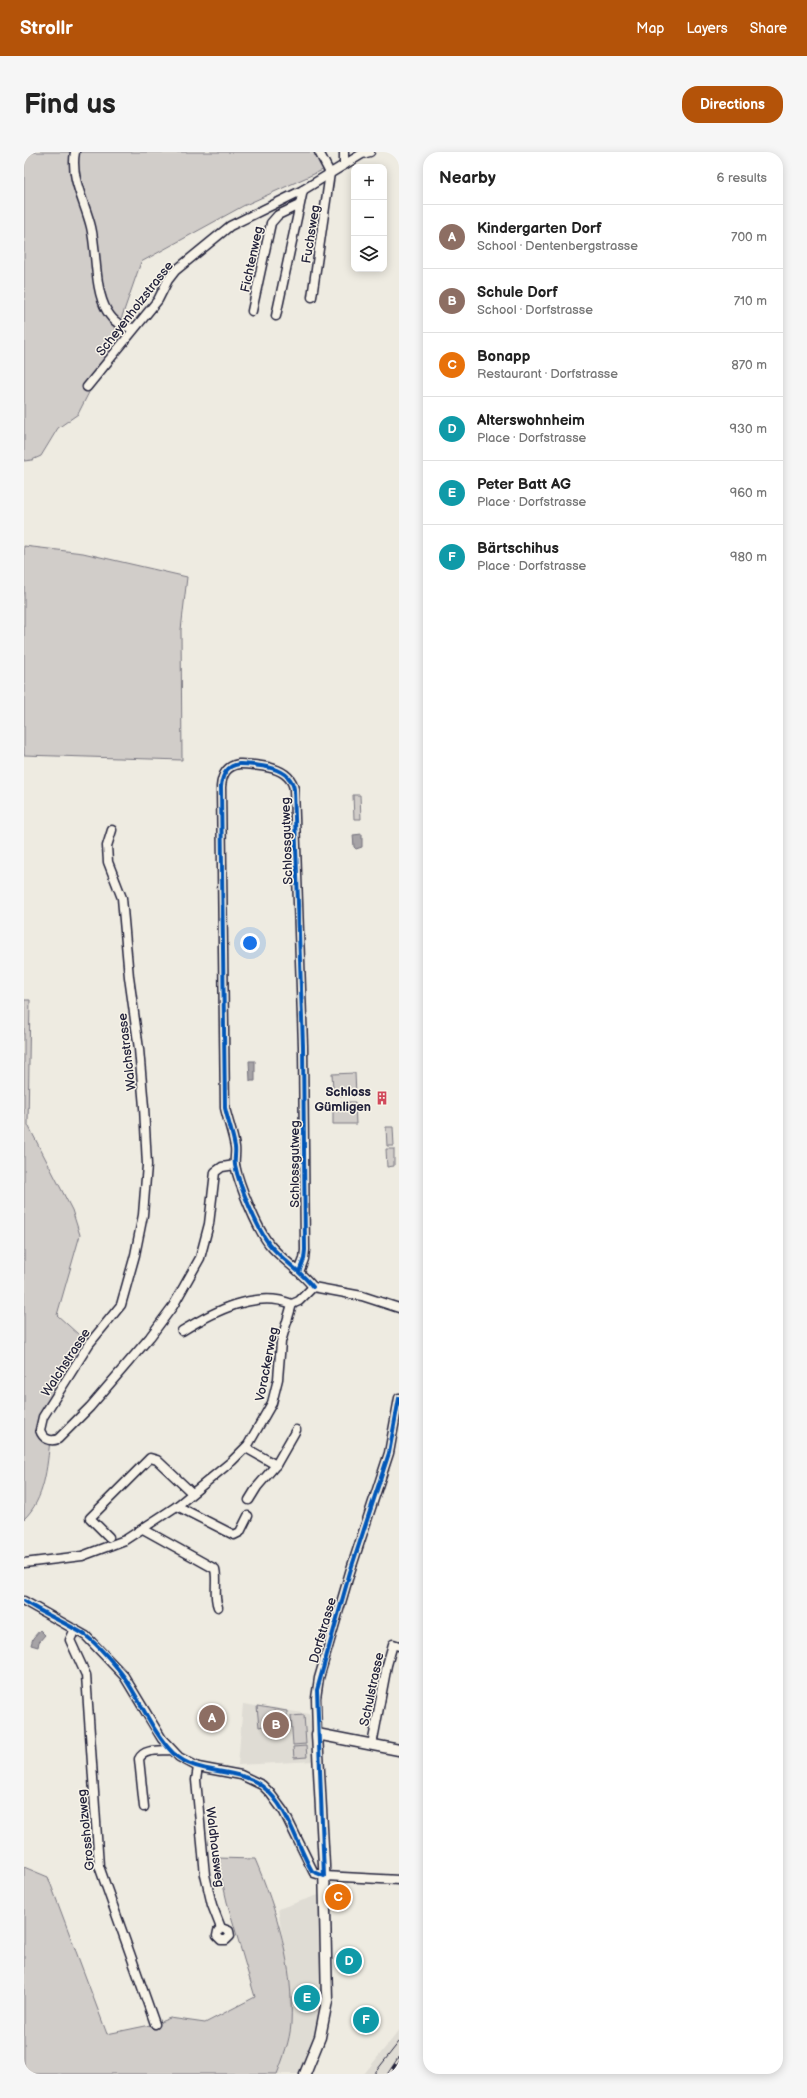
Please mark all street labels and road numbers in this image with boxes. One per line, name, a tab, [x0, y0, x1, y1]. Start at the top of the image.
street label: Fuchsweg	[298, 204, 324, 265]
street label: Fichtenweg	[237, 225, 267, 294]
street label: Scheyenholzstrasse	[93, 258, 177, 359]
street label: Schlossgutweg	[277, 797, 297, 885]
street label: Walchstrasse	[114, 1012, 140, 1092]
street label: Schlossgutweg	[287, 1120, 303, 1208]
street label: Walchstrasse	[38, 1325, 94, 1400]
street label: Vorackerweg	[252, 1326, 282, 1403]
street label: Dorfstrasse	[306, 1595, 340, 1665]
street label: Schulstrasse	[356, 1651, 388, 1727]
street label: Grossholzweg	[74, 1788, 98, 1871]
street label: Waldhausweg	[202, 1806, 228, 1888]

